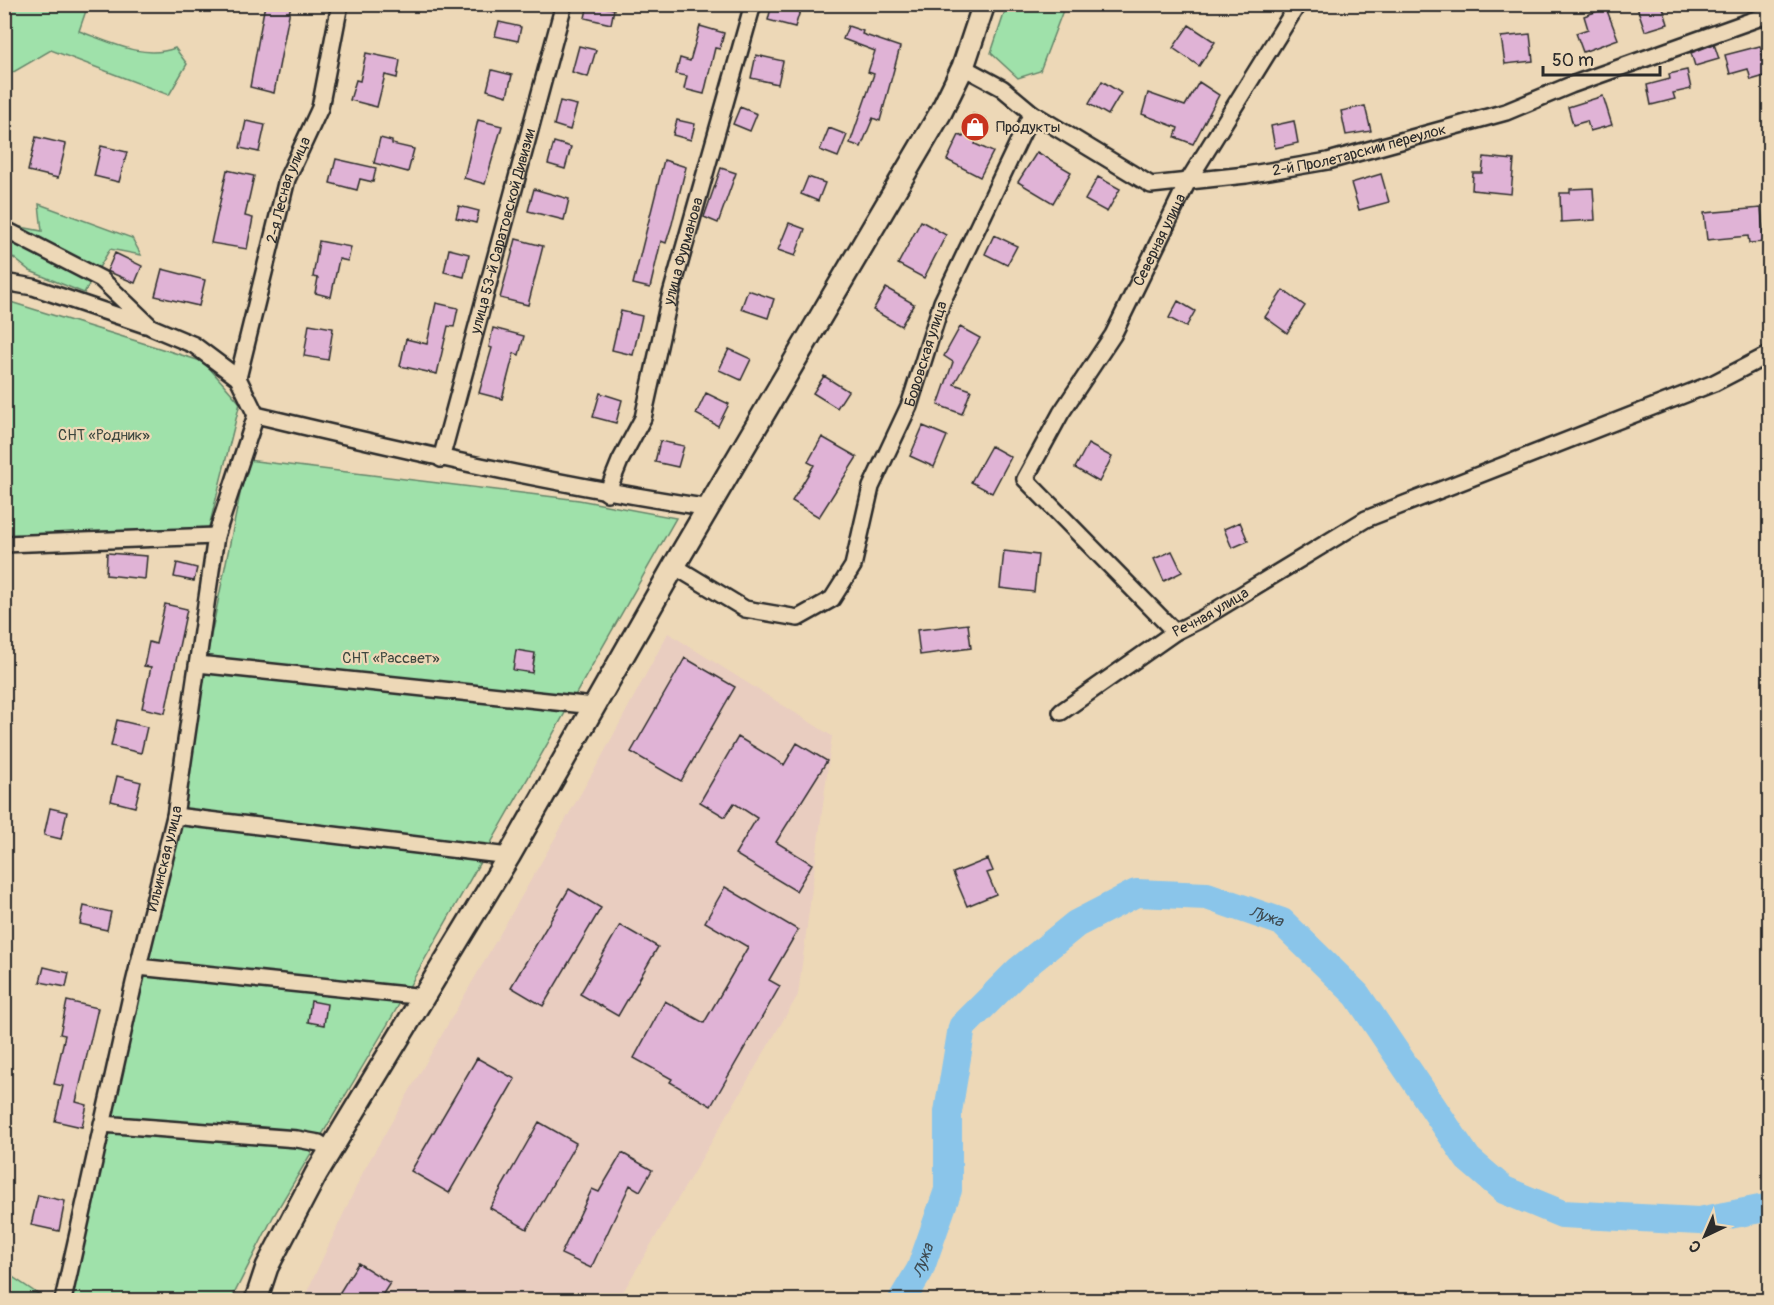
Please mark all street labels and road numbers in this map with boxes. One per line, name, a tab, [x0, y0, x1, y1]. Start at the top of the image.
street label: 2-й Пролетарский переулок	[1271, 119, 1448, 180]
street label: улица 53-й Саратовской Дивизии	[466, 126, 539, 337]
street label: 2-я Лесная улица	[262, 134, 315, 245]
street label: Северная улица	[1129, 190, 1190, 289]
street label: улица Фурманова	[659, 195, 707, 308]
street label: Боровская улица	[900, 299, 951, 409]
street label: Речная улица	[1169, 583, 1252, 641]
street label: Ильинская улица	[142, 804, 186, 913]

